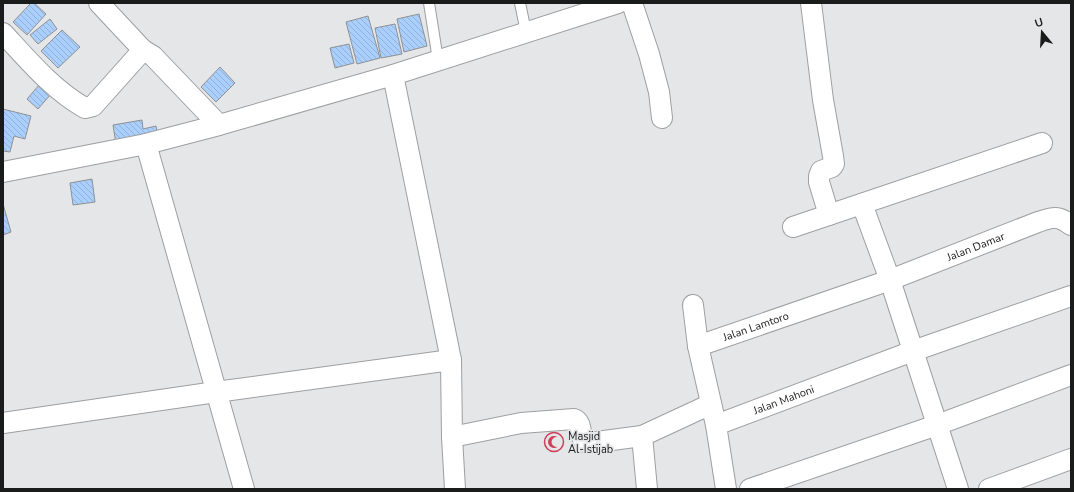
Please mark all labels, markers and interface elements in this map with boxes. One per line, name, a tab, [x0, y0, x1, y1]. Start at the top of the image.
north arrow	[1022, 12, 1062, 52]
text: U	[1033, 15, 1045, 31]
street label: Jalan Damar	[944, 229, 1007, 265]
street label: Jalan Lamtoro	[720, 308, 791, 345]
street label: Jalan Mahoni	[750, 382, 816, 419]
place label: Masjid Al-Istijab	[568, 429, 613, 457]
mosque icon: Masjid Al-Istijab	[543, 431, 565, 453]

